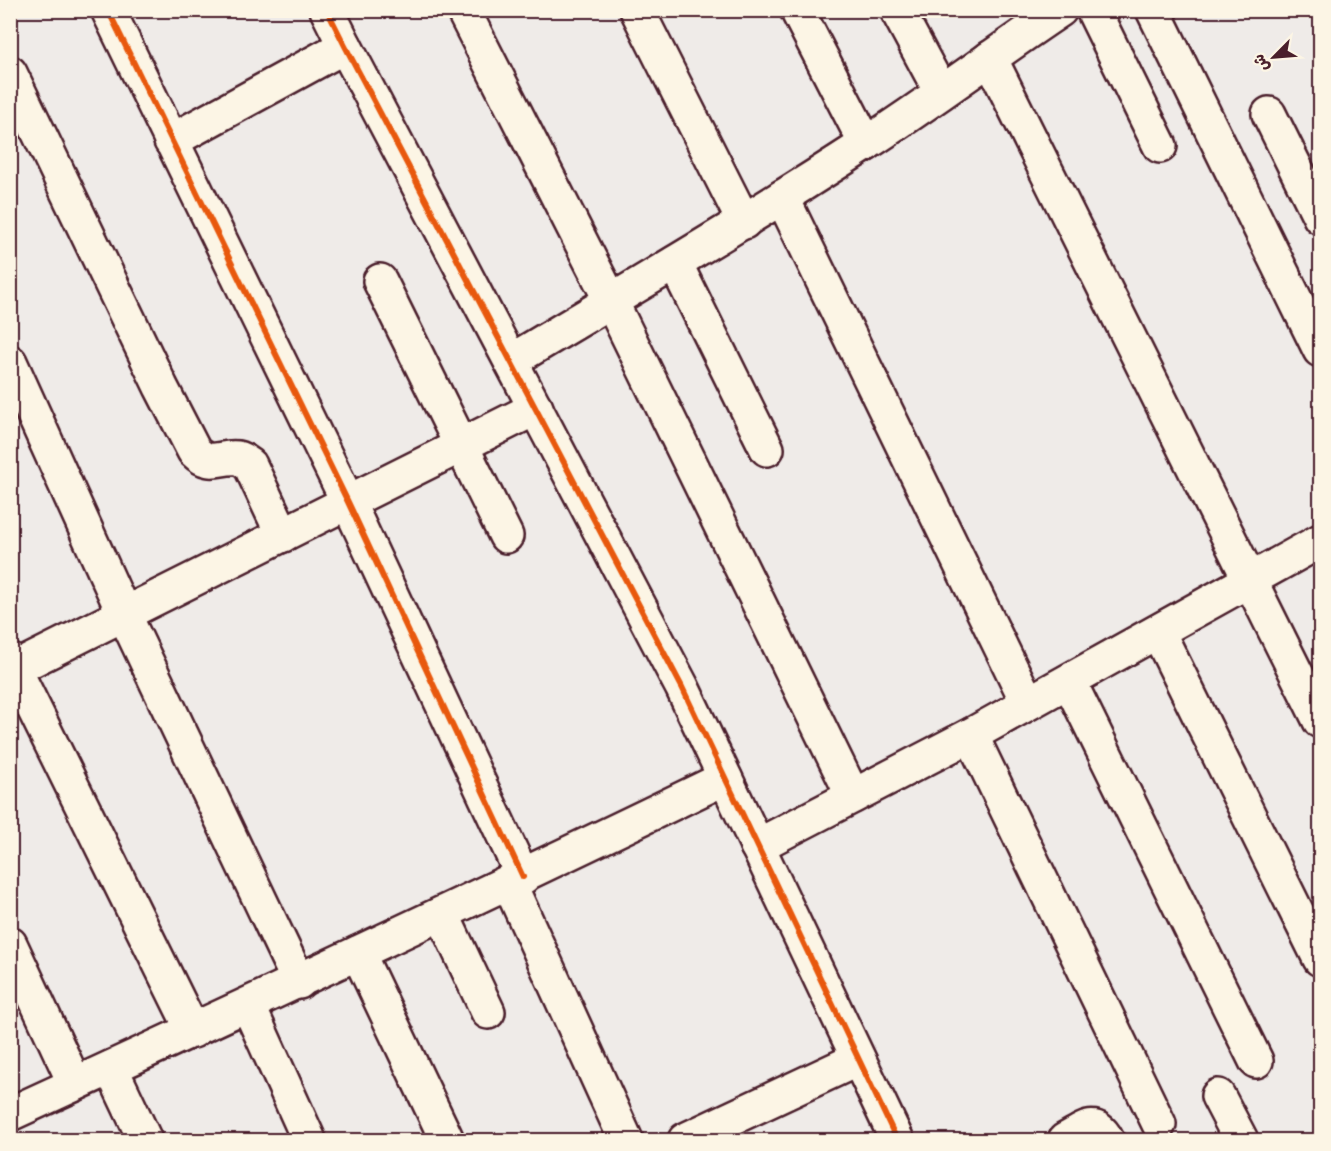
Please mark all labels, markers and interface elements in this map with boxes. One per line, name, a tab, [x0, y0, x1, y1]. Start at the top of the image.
north arrow	[1244, 27, 1304, 87]
text: ش	[1247, 49, 1277, 76]

